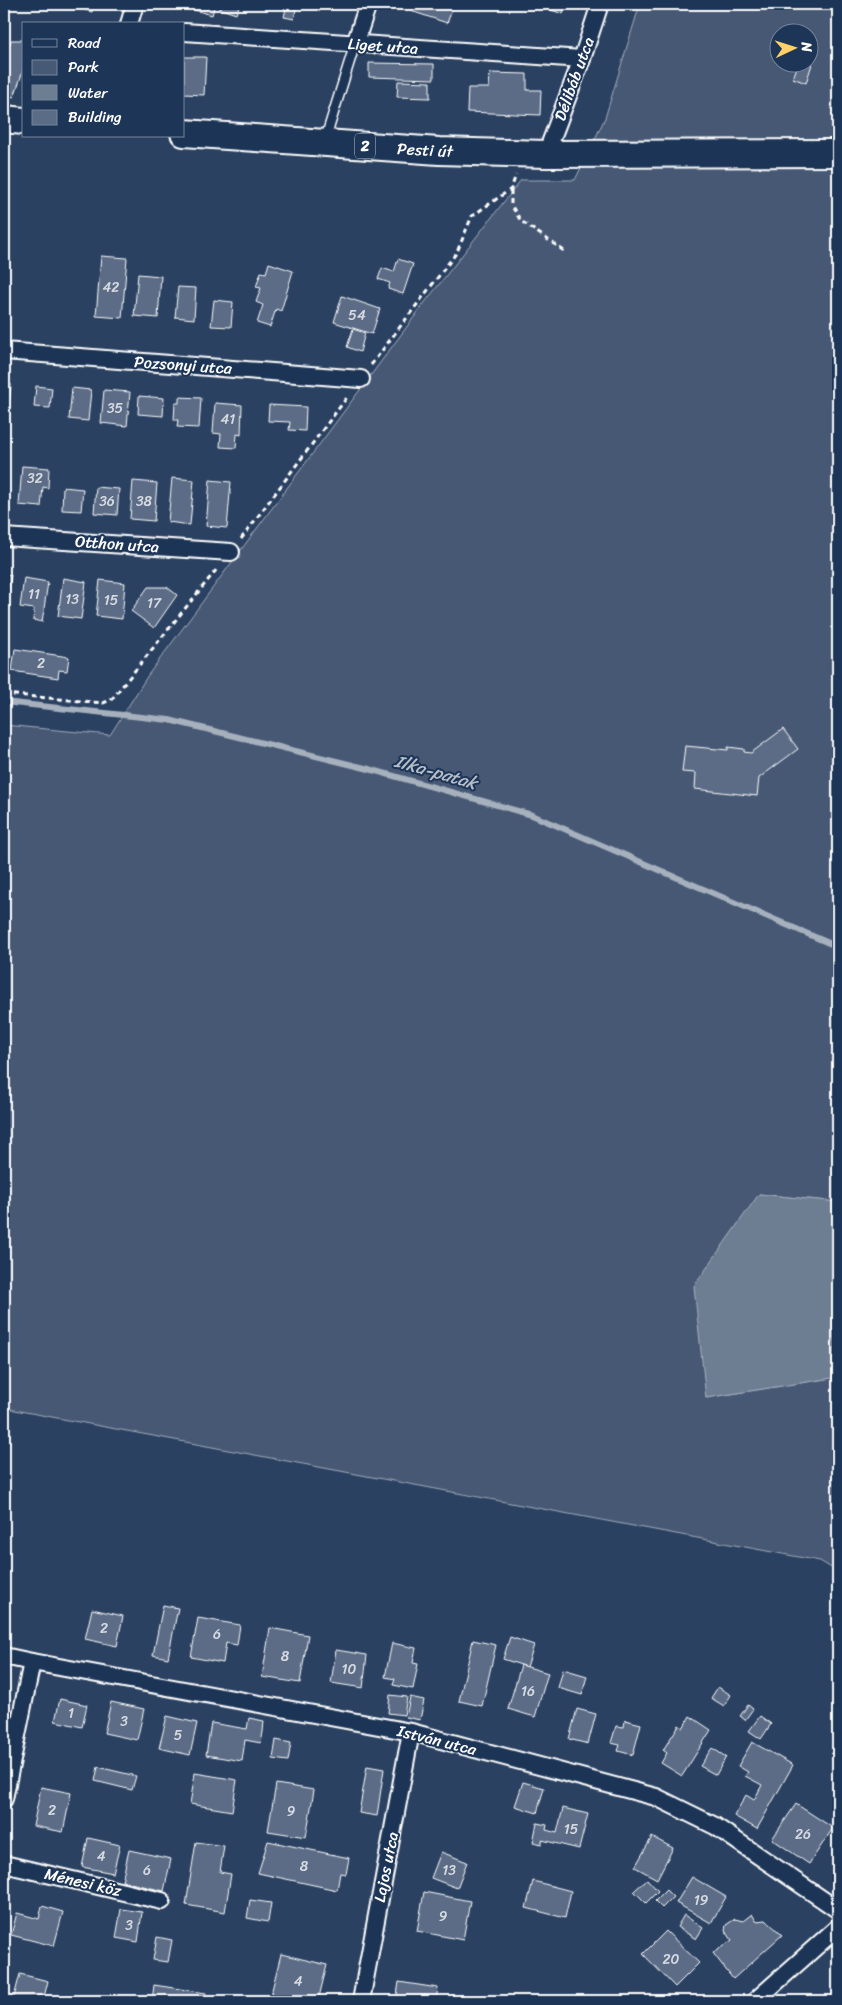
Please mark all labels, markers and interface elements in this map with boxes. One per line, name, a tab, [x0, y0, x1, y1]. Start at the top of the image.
legend	[22, 22, 185, 138]
north arrow	[770, 22, 820, 72]
street label: Liget utca	[347, 29, 419, 63]
text: Road	[68, 30, 101, 56]
street label: Délibáb utca	[545, 33, 603, 125]
text: N	[794, 40, 819, 53]
text: Park	[68, 54, 99, 80]
text: Water	[68, 80, 108, 106]
text: Building	[68, 104, 122, 130]
road number: 2	[355, 134, 375, 158]
street label: Pesti út	[396, 134, 454, 166]
house number: 42	[103, 275, 119, 300]
house number: 54	[348, 303, 366, 328]
street label: Pozsonyi utca	[133, 347, 234, 383]
house number: 35	[107, 396, 124, 421]
house number: 41	[221, 407, 235, 432]
house number: 32	[27, 466, 43, 491]
house number: 36	[99, 489, 115, 514]
house number: 38	[136, 489, 153, 514]
street label: Otthon utca	[74, 527, 160, 561]
house number: 11	[28, 582, 40, 607]
house number: 13	[65, 587, 79, 612]
house number: 15	[104, 588, 119, 613]
house number: 17	[147, 591, 162, 616]
house number: 2	[37, 651, 45, 676]
water label: Ilka-patak	[390, 745, 483, 800]
house number: 2	[100, 1616, 108, 1641]
house number: 6	[213, 1622, 221, 1647]
house number: 8	[281, 1644, 290, 1669]
house number: 10	[342, 1657, 357, 1682]
house number: 16	[521, 1679, 535, 1704]
house number: 1	[68, 1701, 74, 1726]
house number: 3	[120, 1709, 128, 1734]
street label: István utca	[393, 1716, 481, 1764]
house number: 5	[174, 1723, 183, 1748]
house number: 2	[48, 1798, 56, 1823]
house number: 9	[287, 1799, 296, 1824]
house number: 15	[564, 1817, 579, 1842]
house number: 26	[795, 1822, 811, 1847]
street label: Lajos utca	[365, 1829, 407, 1905]
house number: 4	[97, 1844, 106, 1869]
house number: 8	[300, 1854, 309, 1879]
house number: 6	[143, 1858, 151, 1883]
house number: 13	[442, 1858, 456, 1883]
street label: Ménesi köz	[42, 1859, 125, 1905]
house number: 19	[694, 1888, 709, 1913]
house number: 9	[439, 1904, 448, 1929]
house number: 3	[125, 1913, 133, 1938]
house number: 20	[663, 1947, 680, 1972]
house number: 4	[294, 1969, 303, 1994]

